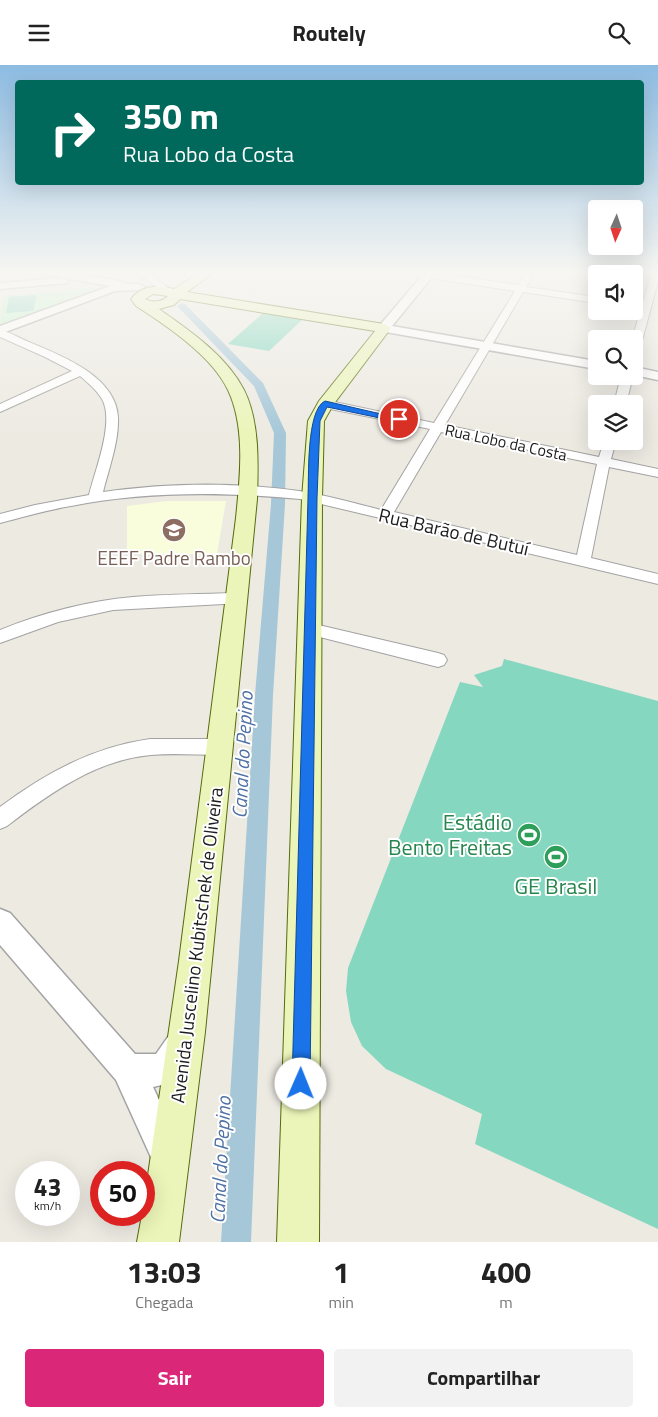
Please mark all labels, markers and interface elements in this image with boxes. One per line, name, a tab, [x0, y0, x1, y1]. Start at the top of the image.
text: Routely	[292, 16, 366, 50]
icon: menu	[25, 19, 53, 47]
icon: search	[605, 19, 633, 47]
text: 350 m	[123, 89, 219, 143]
icon: right	[40, 100, 105, 165]
text: Rua Lobo da Costa	[123, 137, 294, 171]
north arrow	[588, 200, 642, 255]
map controls	[588, 200, 643, 450]
button: sound	[588, 265, 643, 320]
button: search	[588, 330, 643, 385]
button: layers	[588, 395, 643, 450]
pin	[378, 398, 420, 440]
icon: arrive	[385, 405, 413, 433]
street label: Rua Lobo da Costa	[443, 417, 569, 467]
street label: Rua Barão de Butuí	[376, 500, 534, 563]
school or university icon: EEEF Padre Rambo	[161, 517, 187, 543]
place label: EEEF Padre Rambo	[97, 543, 251, 572]
water label: Canal do Pepino	[223, 690, 261, 819]
street label: Avenida Juscelino Kubitschek de Oliveira	[162, 785, 230, 1105]
place label: Estádio Bento Freitas	[388, 805, 512, 864]
sports icon: Estádio Bento Freitas	[516, 822, 542, 848]
sports icon: GE Brasil	[543, 844, 569, 870]
place label: GE Brasil	[515, 869, 597, 903]
position arrow	[274, 1057, 326, 1109]
water label: Canal do Pepino	[201, 1095, 239, 1224]
speed limit sign: 50	[90, 1161, 155, 1226]
text: 43	[33, 1168, 62, 1206]
text: km/h	[34, 1196, 61, 1215]
text: 13:03	[127, 1249, 202, 1295]
text: 1	[333, 1249, 350, 1295]
text: 400	[481, 1249, 531, 1295]
text: Chegada	[135, 1290, 193, 1314]
text: min	[328, 1290, 354, 1314]
text: m	[499, 1290, 513, 1314]
button: Sair	[25, 1349, 324, 1407]
button: Compartilhar	[334, 1349, 633, 1407]

